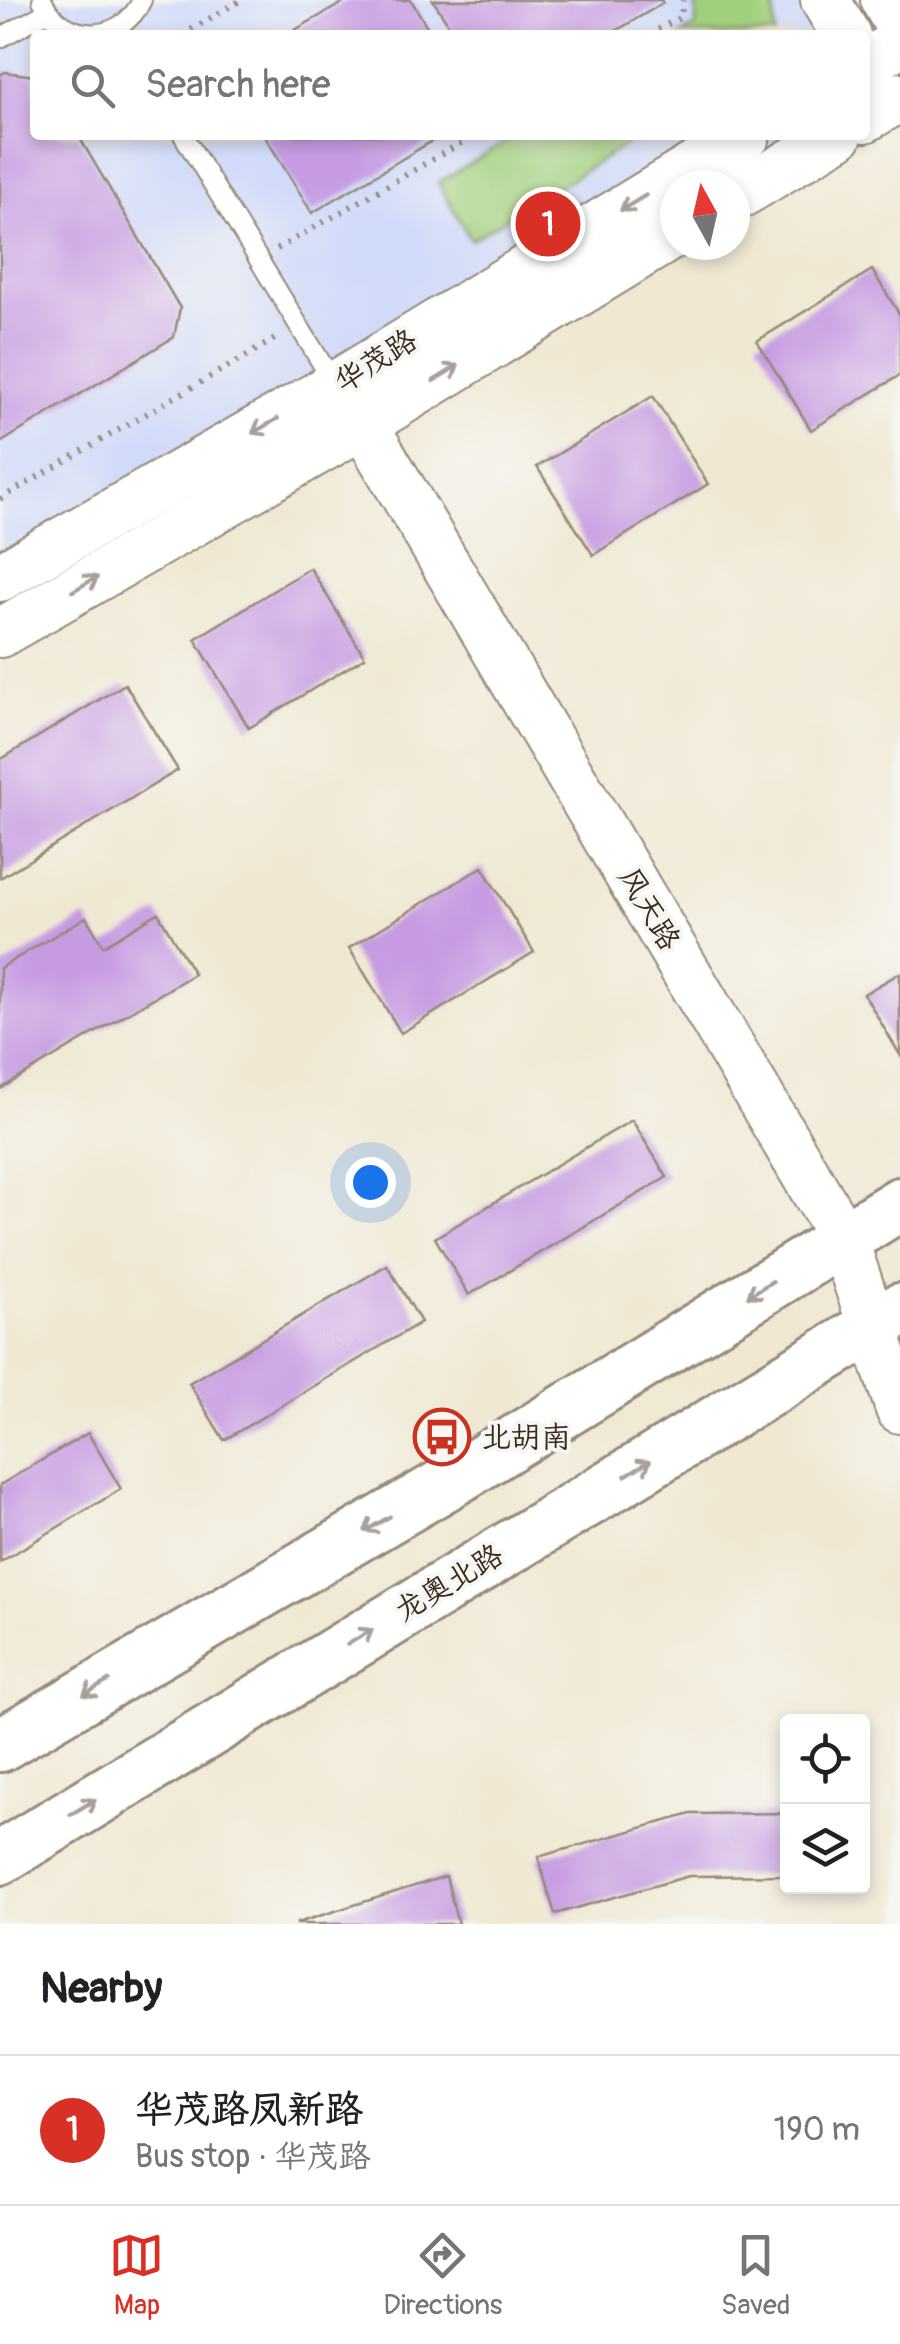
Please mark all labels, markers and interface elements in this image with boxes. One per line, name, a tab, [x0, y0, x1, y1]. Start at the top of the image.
search box	[30, 30, 870, 140]
icon: search	[65, 58, 120, 113]
text: Search here	[145, 61, 331, 109]
north arrow	[660, 170, 750, 260]
pin: 1	[516, 186, 580, 262]
one-way arrow	[619, 193, 648, 213]
street label: 华茂路	[328, 321, 424, 401]
one-way arrow	[431, 363, 460, 383]
one-way arrow	[251, 416, 280, 436]
one-way arrow	[70, 574, 98, 594]
street label: 风天路	[610, 861, 688, 957]
your location	[345, 1157, 396, 1208]
one-way arrow	[746, 1279, 775, 1299]
bus stop icon: 北胡南	[412, 1407, 472, 1467]
place label: 北胡南	[481, 1419, 571, 1456]
one-way arrow	[623, 1457, 652, 1478]
one-way arrow	[363, 1514, 392, 1534]
street label: 龙奥北路	[388, 1536, 510, 1630]
one-way arrow	[345, 1627, 374, 1647]
one-way arrow	[83, 1678, 111, 1698]
map controls	[780, 1714, 870, 1894]
button: locate	[780, 1714, 870, 1804]
one-way arrow	[68, 1797, 97, 1817]
button: layers	[780, 1804, 870, 1894]
text: Nearby	[40, 1963, 162, 2015]
text: 华茂路凤新路	[135, 2086, 363, 2134]
text: 1	[66, 2110, 79, 2150]
text: 190 m	[774, 2110, 860, 2150]
text: Bus stop · 华茂路	[135, 2137, 371, 2177]
tab: Map	[109, 2228, 164, 2323]
tab: Directions	[383, 2228, 502, 2323]
tab: Saved	[721, 2228, 791, 2323]

